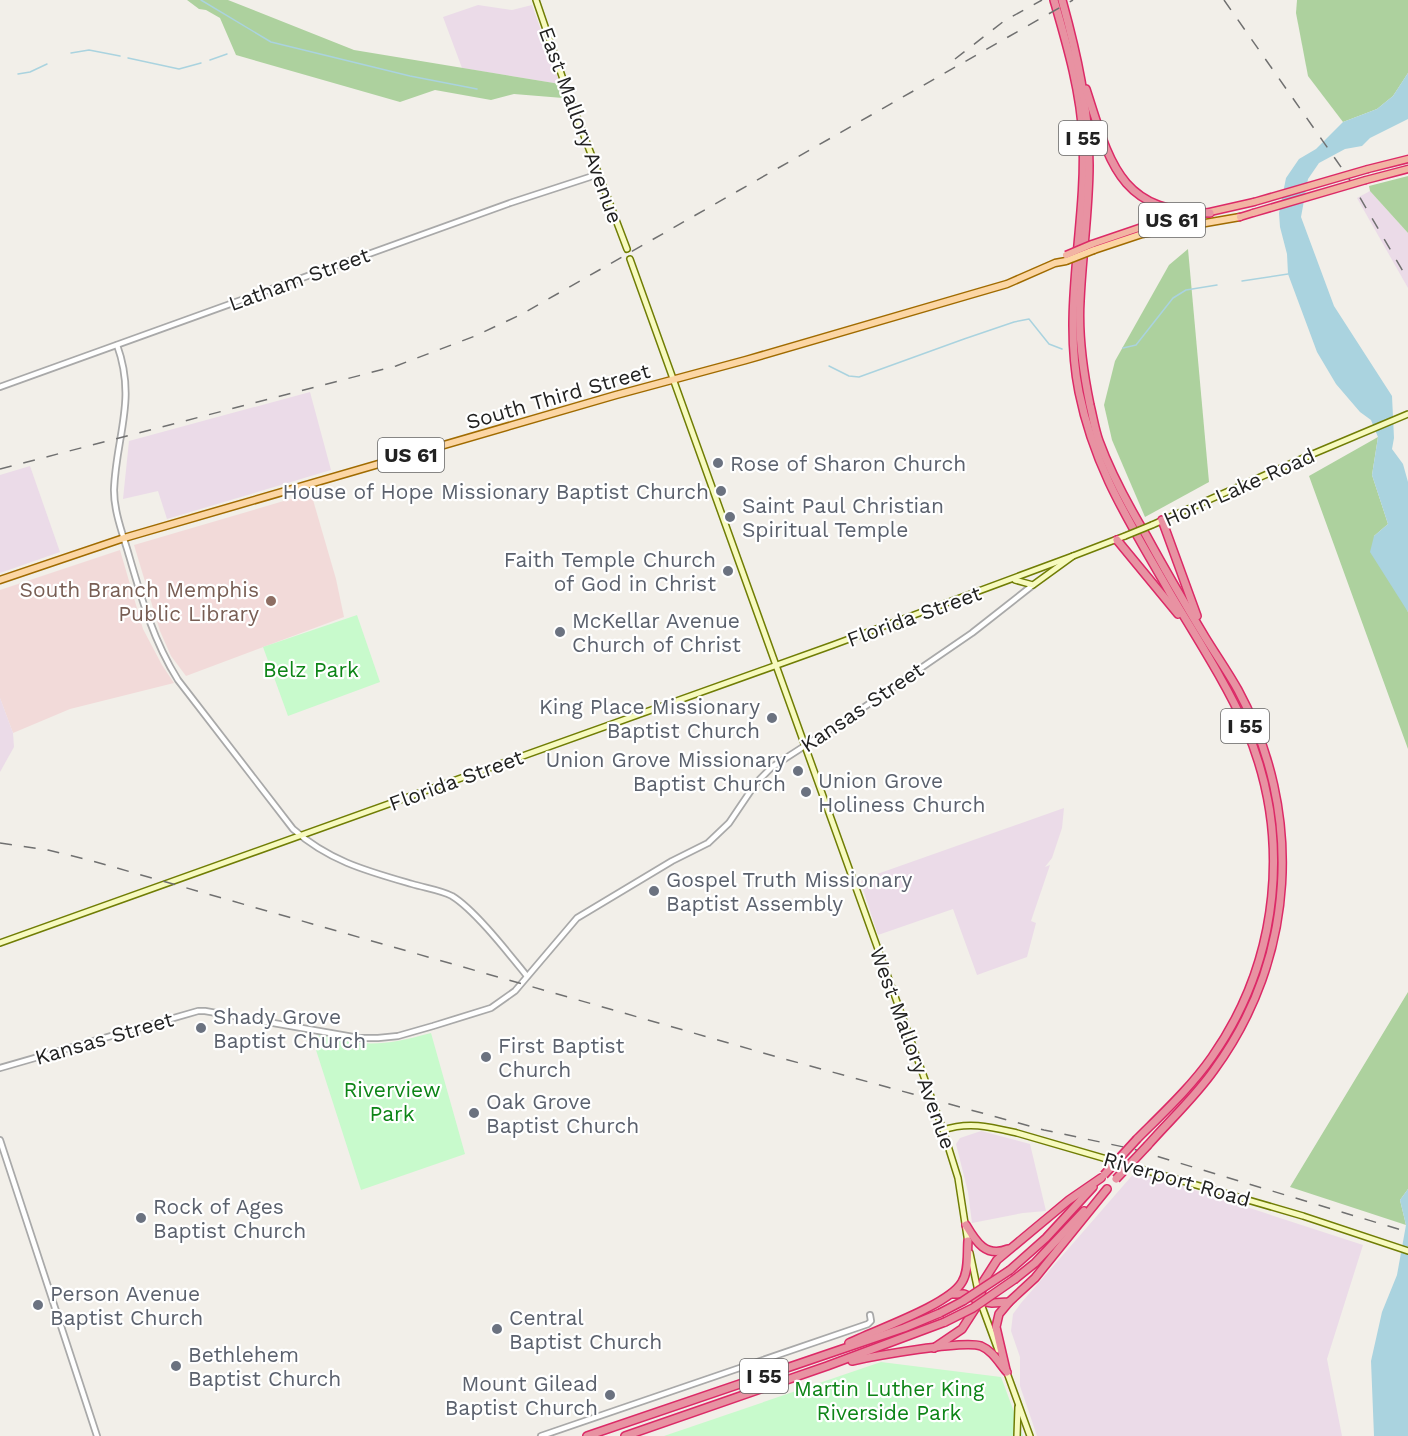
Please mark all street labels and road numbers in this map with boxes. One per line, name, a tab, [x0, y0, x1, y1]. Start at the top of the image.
street label: East Mallory Avenue	[534, 23, 628, 227]
road number: I 55	[1059, 121, 1107, 155]
road number: US 61	[1139, 203, 1205, 237]
street label: Latham Street	[225, 242, 373, 316]
street label: South Third Street	[463, 358, 653, 434]
road number: US 61	[378, 438, 444, 472]
street label: Horn Lake Road	[1159, 442, 1319, 532]
street label: Florida Street	[844, 580, 985, 652]
street label: Kansas Street	[796, 657, 928, 757]
road number: I 55	[1221, 709, 1269, 743]
street label: Florida Street	[386, 744, 527, 816]
street label: West Mallory Avenue	[865, 944, 961, 1152]
street label: Kansas Street	[32, 1006, 176, 1070]
street label: Riverport Road	[1101, 1146, 1253, 1212]
road number: I 55	[740, 1359, 788, 1393]

